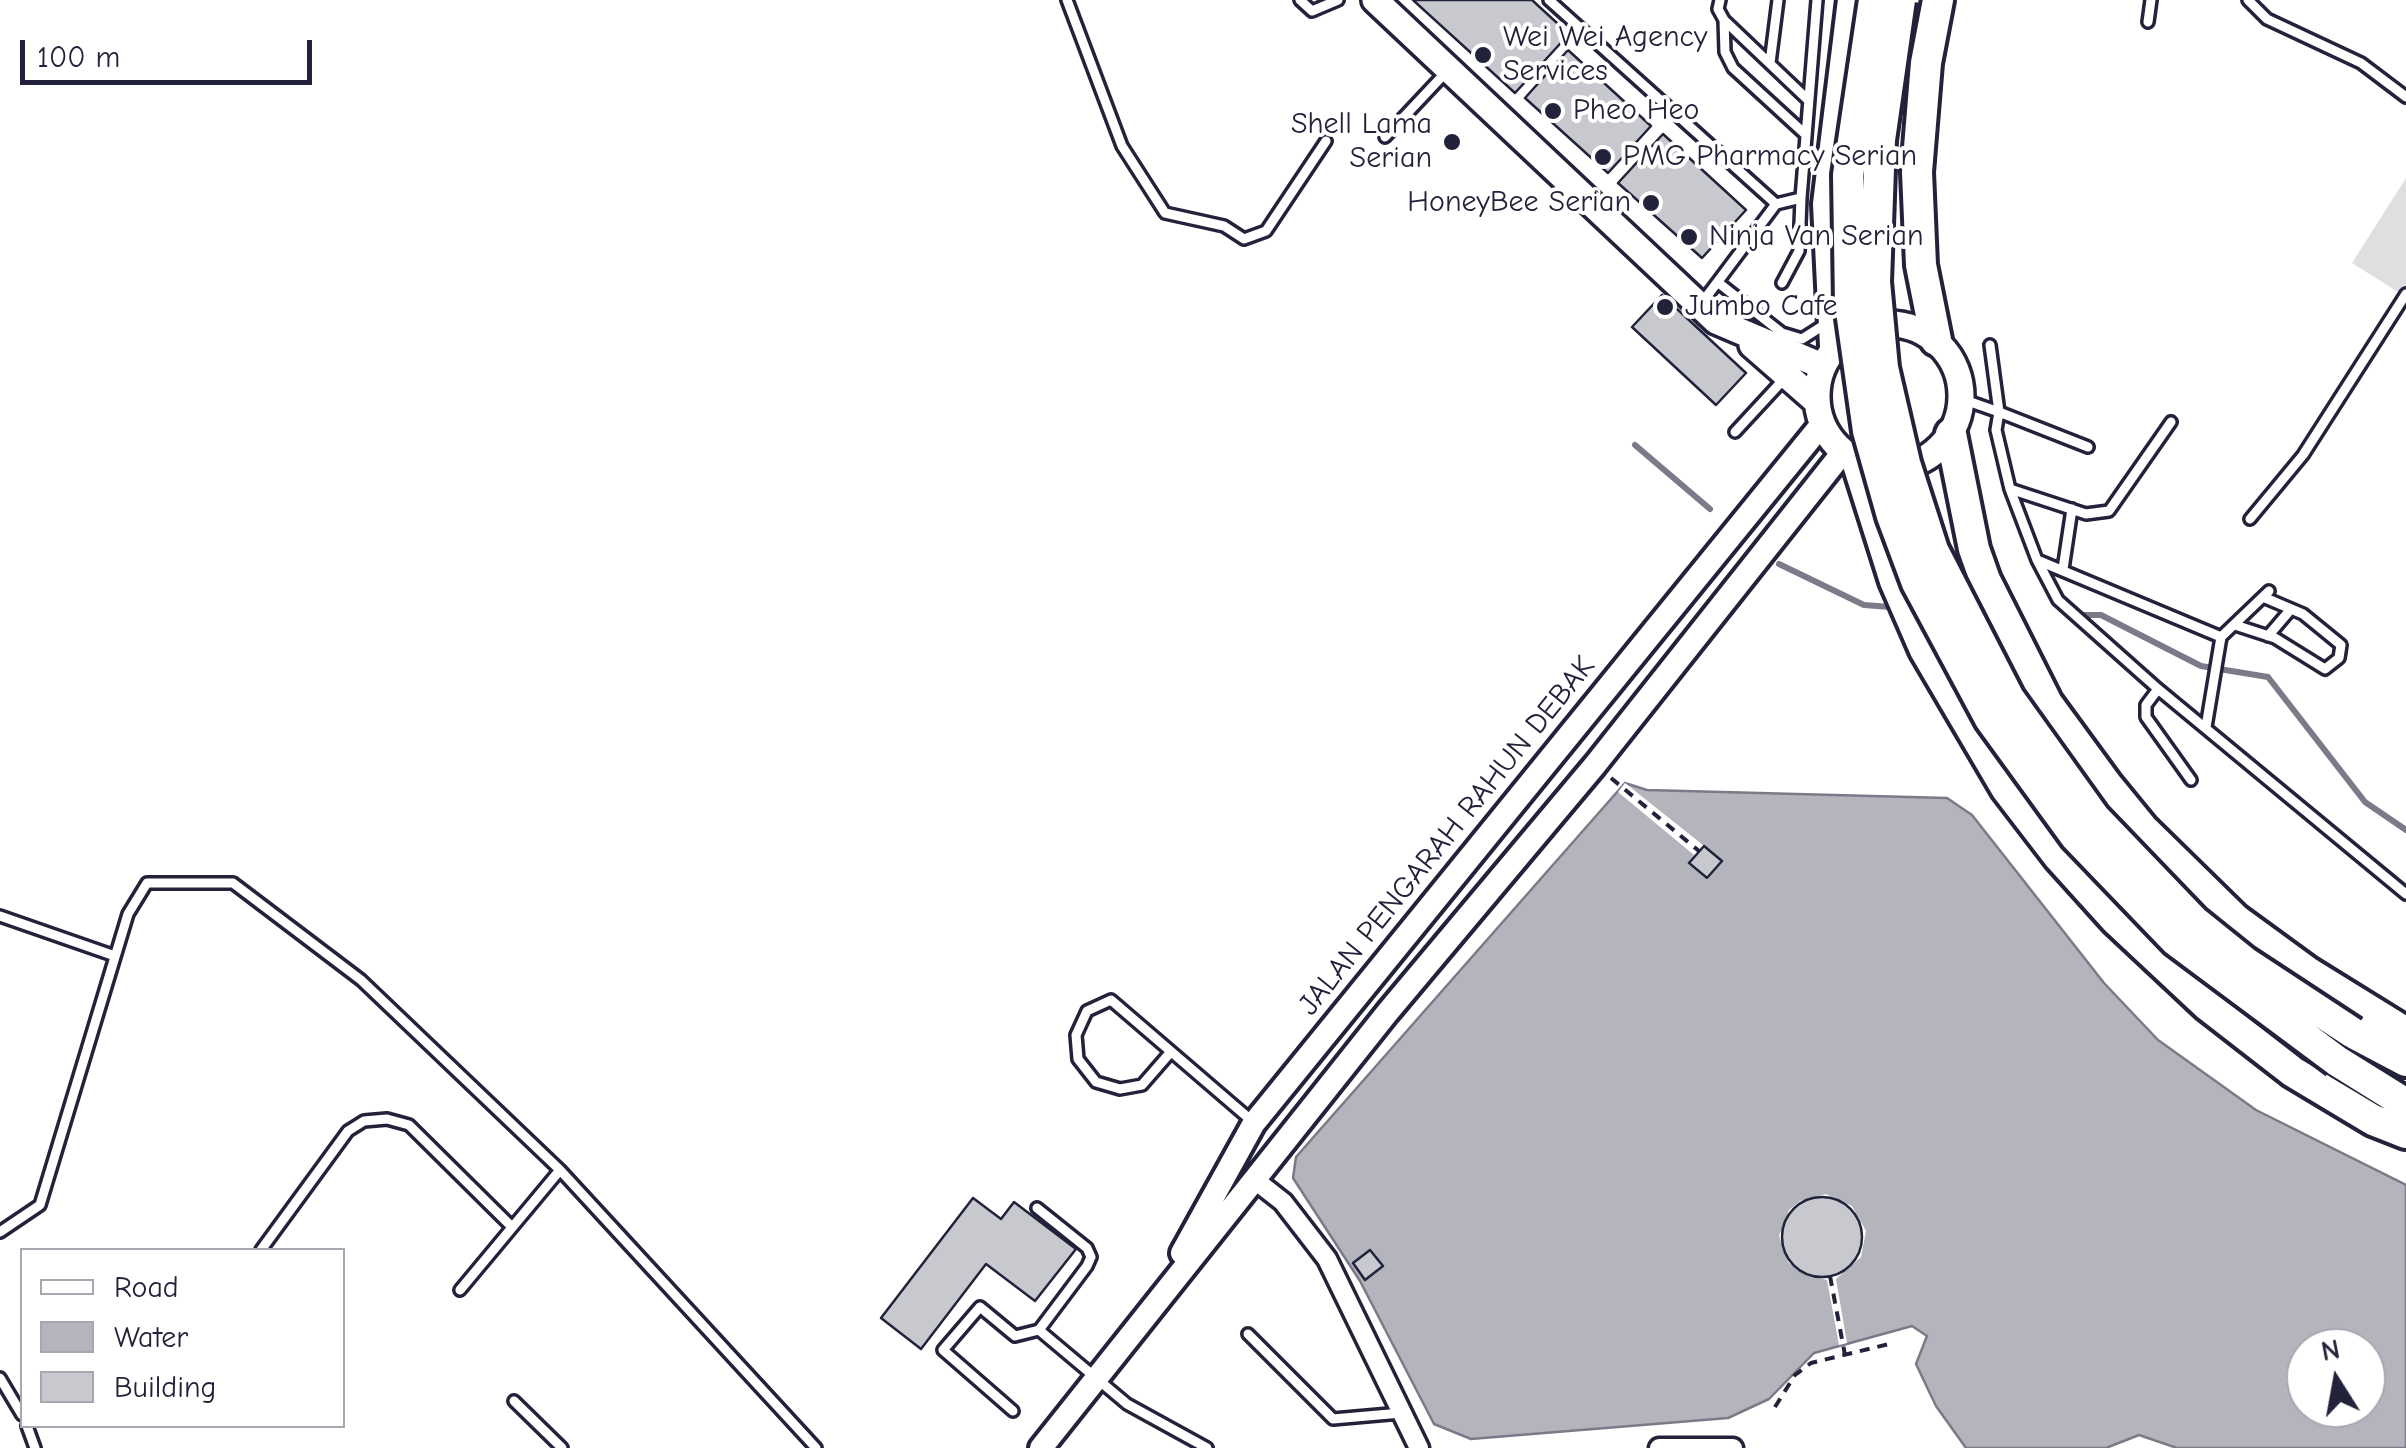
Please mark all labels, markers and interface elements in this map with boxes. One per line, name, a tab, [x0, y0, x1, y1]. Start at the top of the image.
scale bar	[25, 20, 318, 82]
place label: Wei Wei Agency Services	[1503, 20, 1707, 90]
text: 100 m	[37, 40, 120, 75]
marker: Wei Wei Agency Services	[1472, 44, 1494, 66]
place label: Pheo Heo	[1573, 93, 1699, 129]
marker: Pheo Heo	[1542, 100, 1564, 122]
place label: Shell Lama Serian	[1291, 107, 1432, 178]
marker: Shell Lama Serian	[1441, 131, 1463, 153]
place label: PMG Pharmacy Serian	[1623, 139, 1917, 175]
marker: PMG Pharmacy Serian	[1592, 146, 1614, 168]
place label: HoneyBee Serian	[1407, 185, 1631, 221]
marker: HoneyBee Serian	[1640, 192, 1662, 214]
place label: Ninja Van Serian	[1709, 219, 1924, 255]
marker: Ninja Van Serian	[1678, 226, 1700, 248]
place label: Jumbo Cafe	[1685, 289, 1838, 325]
marker: Jumbo Cafe	[1654, 296, 1676, 318]
street label: JALAN PENGARAH RAHUN DEBAK	[1291, 649, 1603, 1023]
legend	[20, 1248, 345, 1428]
text: Road	[114, 1270, 179, 1305]
text: Water	[114, 1320, 188, 1355]
north arrow	[2286, 1328, 2386, 1428]
text: N	[2319, 1333, 2343, 1368]
text: Building	[114, 1370, 217, 1405]

